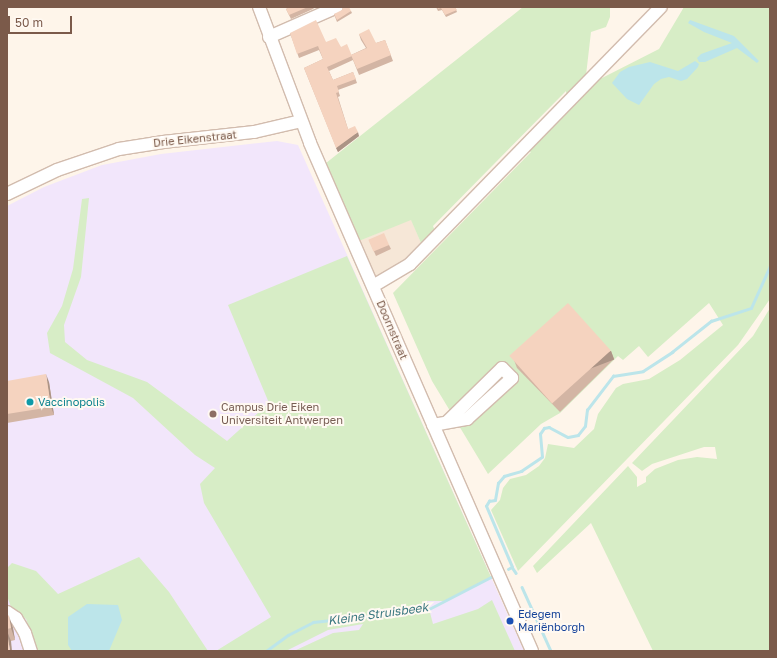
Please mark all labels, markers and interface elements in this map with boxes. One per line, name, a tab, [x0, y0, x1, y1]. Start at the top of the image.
scale bar	[10, 8, 74, 34]
text: 50 m	[15, 15, 43, 30]
street label: Drie Eikenstraat	[153, 128, 237, 150]
street label: Doornstraat	[374, 298, 410, 362]
place label: Vaccinopolis	[38, 395, 105, 409]
marker: Vaccinopolis	[25, 397, 35, 407]
place label: Campus Drie Eiken Universiteit Antwerpen	[221, 401, 343, 427]
marker: Campus Drie Eiken Universiteit Antwerpen	[208, 409, 218, 419]
water label: Kleine Struisbeek	[327, 600, 429, 628]
place label: Edegem Mariënborgh	[518, 608, 585, 634]
marker: Edegem Mariënborgh	[505, 616, 515, 626]

